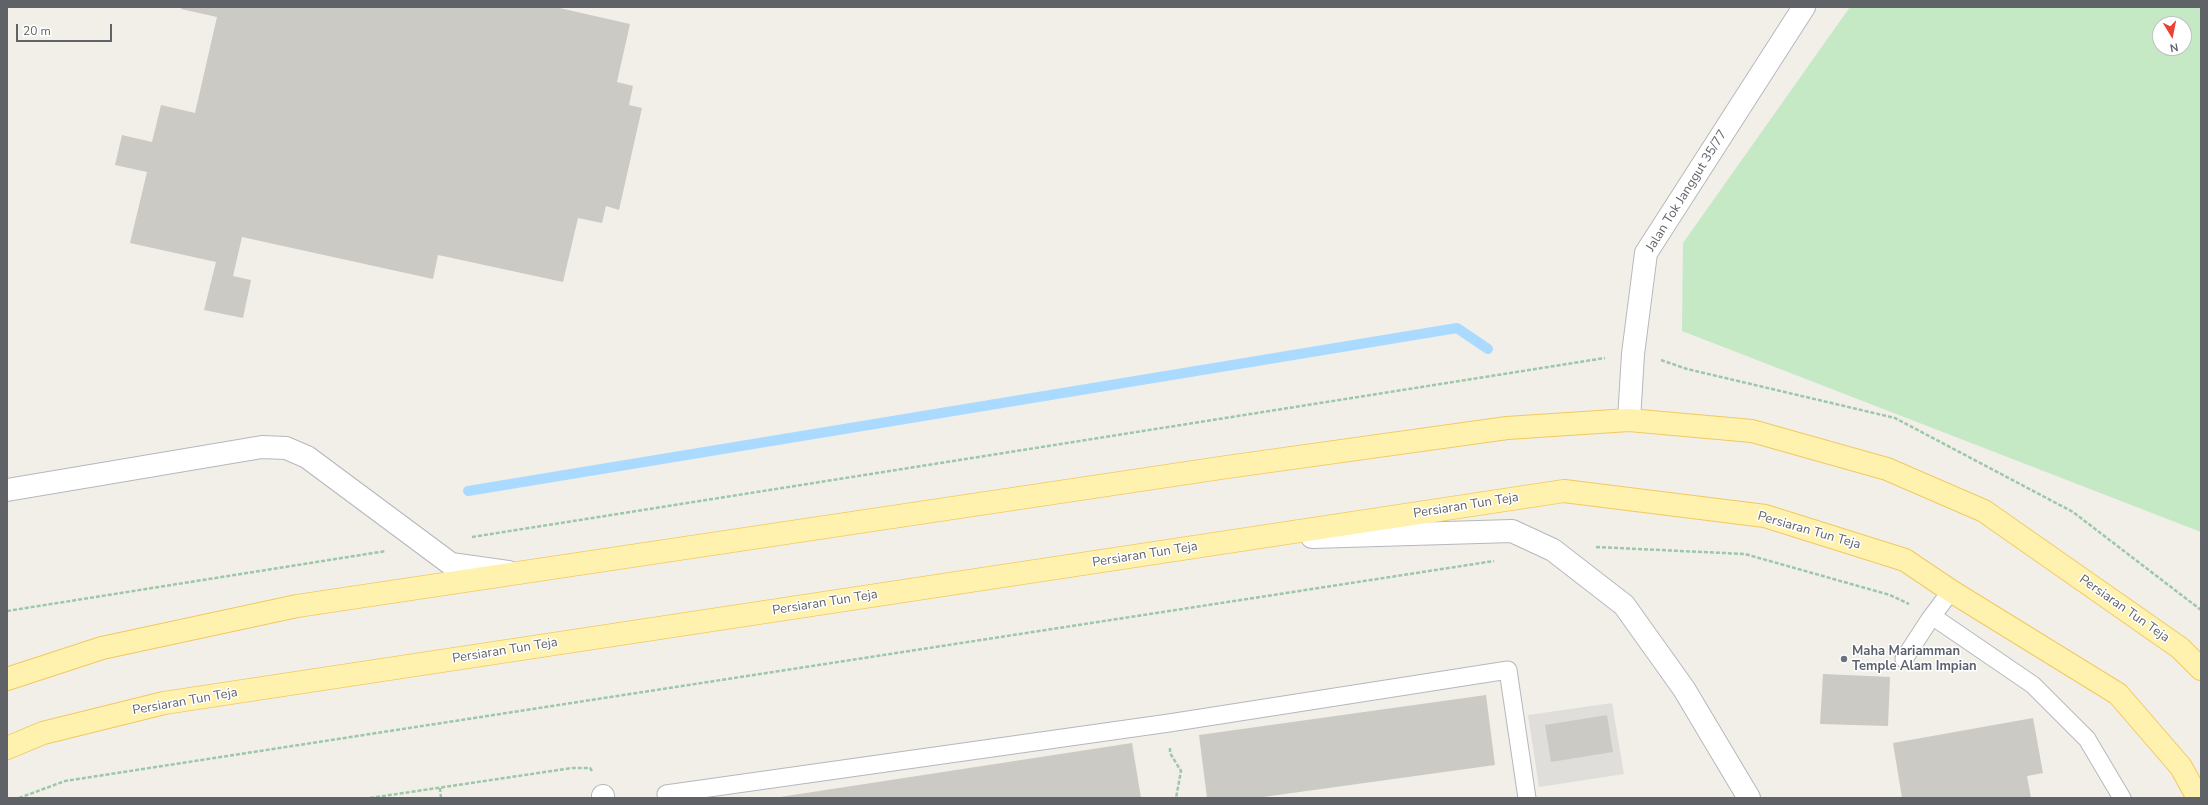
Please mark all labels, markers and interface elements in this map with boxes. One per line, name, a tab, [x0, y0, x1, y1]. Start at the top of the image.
scale bar	[18, 16, 114, 42]
north arrow	[2152, 16, 2192, 56]
text: 20 m	[23, 23, 51, 39]
text: N	[2169, 39, 2179, 55]
street label: Jalan Tok Janggut 35/77	[1643, 127, 1731, 255]
street label: Persiaran Tun Teja	[1412, 490, 1520, 522]
street label: Persiaran Tun Teja	[1756, 509, 1862, 553]
street label: Persiaran Tun Teja	[1091, 539, 1199, 571]
street label: Persiaran Tun Teja	[2076, 572, 2172, 646]
street label: Persiaran Tun Teja	[771, 587, 879, 619]
street label: Persiaran Tun Teja	[451, 635, 559, 667]
place label: Maha Mariamman Temple Alam Impian	[1852, 644, 1977, 675]
marker: Maha Mariamman Temple Alam Impian	[1839, 654, 1849, 664]
street label: Persiaran Tun Teja	[131, 685, 239, 719]

